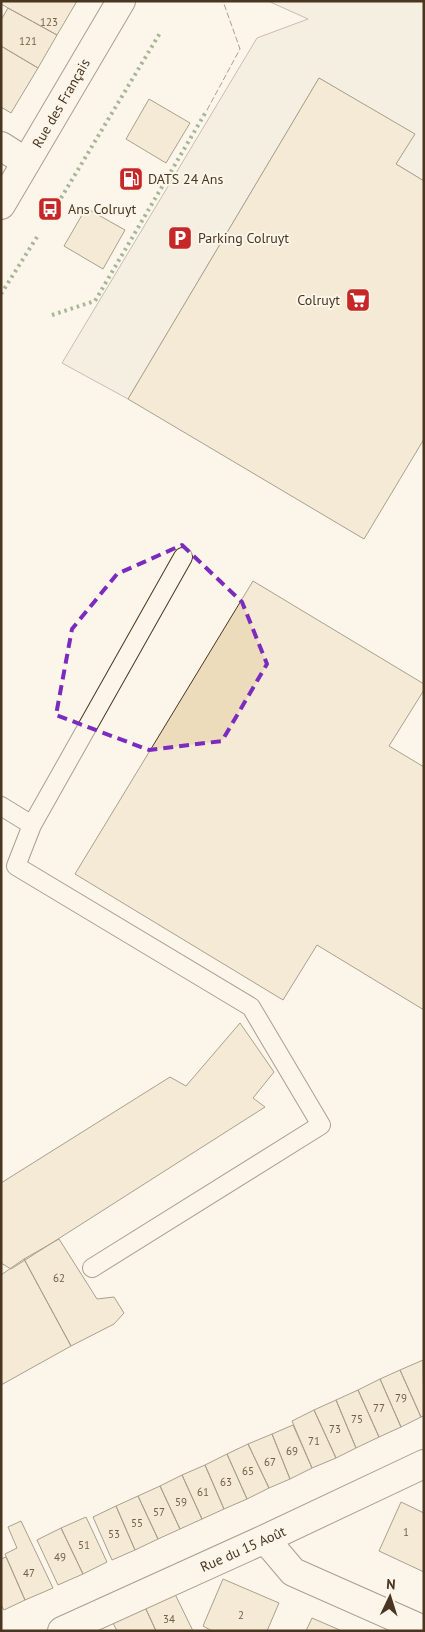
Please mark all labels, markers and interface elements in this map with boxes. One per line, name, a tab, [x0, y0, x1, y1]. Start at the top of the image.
house number: 123	[40, 15, 58, 29]
house number: 121	[19, 34, 37, 48]
street label: Rue des Français	[28, 55, 94, 151]
fuel station icon: DATS 24 Ans	[118, 166, 144, 192]
place label: DATS 24 Ans	[148, 170, 223, 188]
bus stop icon: Ans Colruyt	[37, 196, 63, 222]
place label: Ans Colruyt	[68, 200, 136, 218]
parking icon: Parking Colruyt	[167, 225, 193, 251]
place label: Parking Colruyt	[198, 229, 289, 247]
supermarket icon: Colruyt	[345, 287, 371, 313]
place label: Colruyt	[297, 291, 340, 309]
house number: 62	[53, 1271, 65, 1285]
house number: 79	[395, 1391, 407, 1405]
house number: 77	[373, 1401, 385, 1415]
house number: 75	[351, 1412, 363, 1426]
house number: 73	[329, 1422, 341, 1436]
house number: 71	[308, 1434, 320, 1448]
house number: 69	[286, 1444, 298, 1458]
house number: 67	[264, 1455, 276, 1469]
house number: 65	[242, 1464, 254, 1478]
house number: 63	[220, 1475, 232, 1489]
house number: 61	[197, 1485, 209, 1499]
house number: 59	[175, 1495, 187, 1509]
house number: 57	[153, 1505, 165, 1519]
house number: 55	[131, 1516, 143, 1530]
street label: Rue du 15 Août	[197, 1522, 289, 1576]
house number: 1	[403, 1525, 409, 1539]
house number: 53	[108, 1527, 120, 1541]
house number: 51	[78, 1538, 90, 1552]
house number: 49	[54, 1550, 66, 1564]
house number: 47	[23, 1566, 35, 1580]
north arrow	[365, 1572, 415, 1622]
text: N	[386, 1575, 396, 1593]
house number: 2	[238, 1608, 244, 1622]
house number: 34	[163, 1612, 175, 1626]

